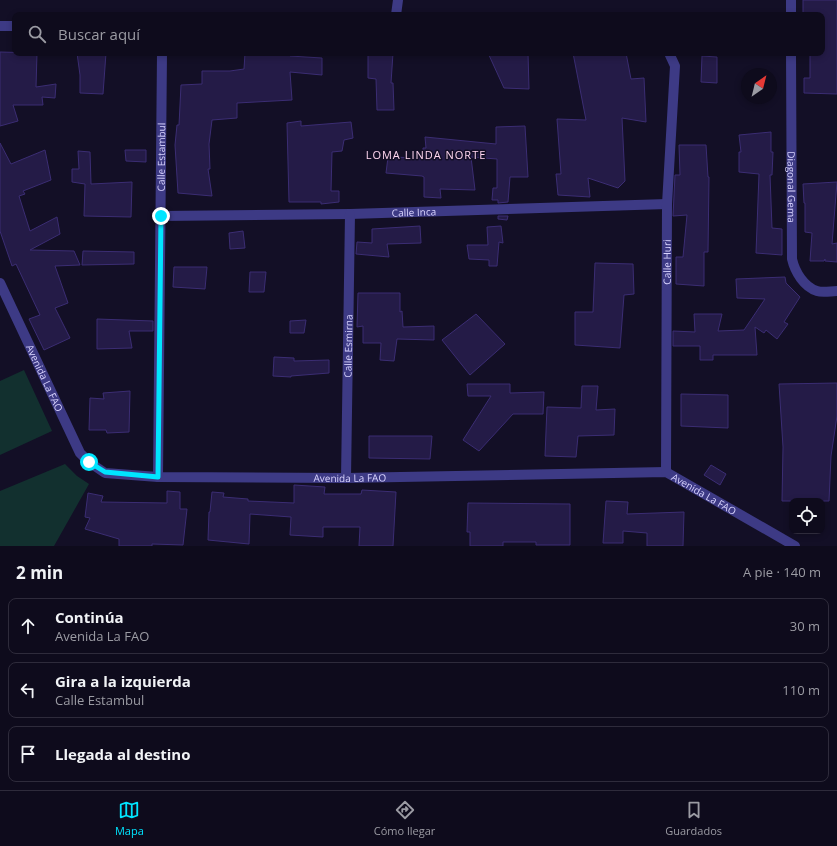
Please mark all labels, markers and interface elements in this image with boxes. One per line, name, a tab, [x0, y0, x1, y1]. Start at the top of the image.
search box	[12, 12, 825, 56]
icon: search	[26, 23, 48, 45]
text: Buscar aquí	[58, 24, 140, 44]
north arrow	[741, 68, 777, 104]
street label: Calle Estambul	[154, 123, 168, 191]
district label: LOMA LINDA NORTE	[366, 147, 486, 162]
street label: Diagonal Gema	[784, 151, 799, 223]
street label: Calle Inca	[392, 204, 436, 220]
route end	[152, 207, 170, 225]
street label: Calle Huri	[660, 239, 674, 285]
street label: Calle Esmirna	[341, 314, 355, 378]
street label: Avenida La FAO	[23, 342, 67, 414]
route start	[80, 453, 98, 471]
street label: Avenida La FAO	[313, 470, 386, 485]
street label: Avenida La FAO	[669, 470, 739, 518]
map controls	[789, 498, 825, 534]
button: locate	[789, 498, 825, 534]
text: 2 min	[16, 561, 63, 584]
text: A pie · 140 m	[743, 563, 821, 581]
text: Continúa	[55, 607, 124, 627]
icon: ahead	[17, 615, 39, 637]
text: 30 m	[790, 617, 820, 635]
text: Avenida La FAO	[55, 627, 149, 645]
text: Gira a la izquierda	[55, 671, 191, 691]
icon: left	[17, 679, 39, 701]
text: 110 m	[782, 681, 820, 699]
text: Calle Estambul	[55, 691, 144, 709]
icon: arrive	[17, 743, 39, 765]
text: Llegada al destino	[55, 744, 190, 764]
tab: Mapa	[115, 799, 144, 838]
tab: Cómo llegar	[374, 799, 435, 838]
tab: Guardados	[665, 799, 722, 838]

